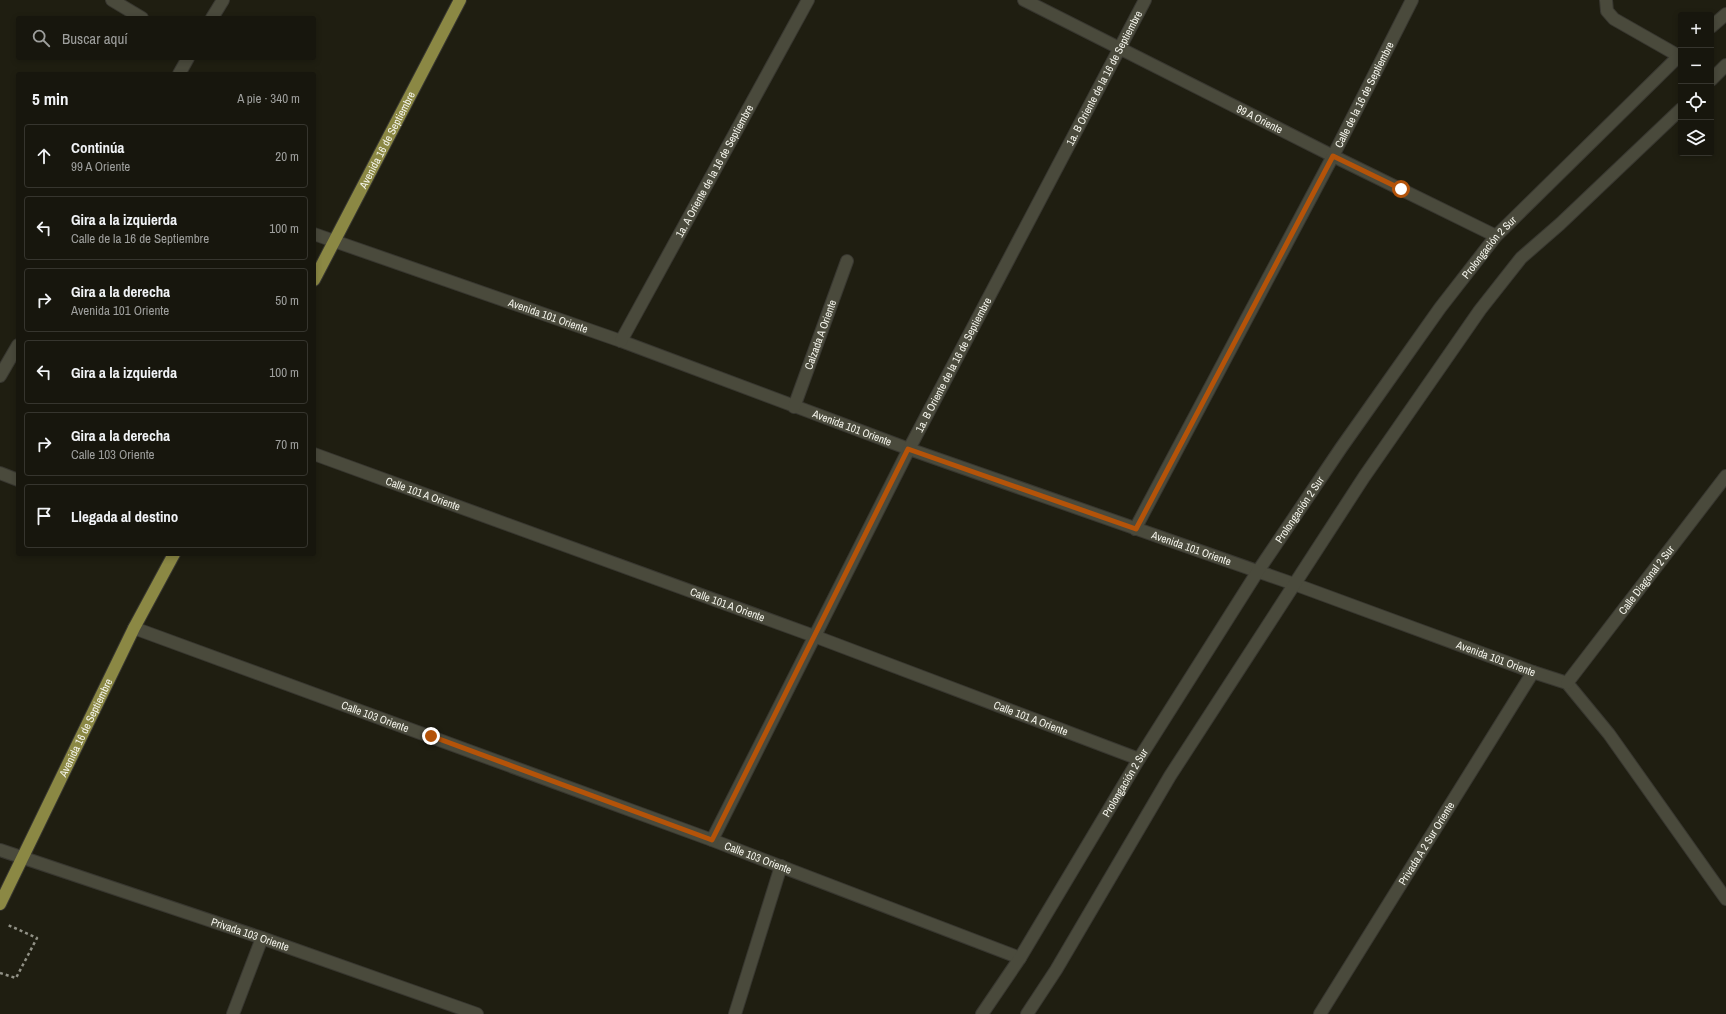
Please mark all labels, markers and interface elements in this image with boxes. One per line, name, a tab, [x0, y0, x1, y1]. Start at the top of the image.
street label: 1a. B Oriente de la 16 de Septiembre	[1063, 8, 1145, 148]
map controls	[1678, 12, 1714, 156]
button: +	[1678, 12, 1714, 48]
search box	[16, 16, 316, 60]
icon: search	[30, 27, 52, 49]
text: Buscar aquí	[62, 28, 128, 49]
street label: Calle de la 16 de Septiembre	[1331, 39, 1397, 150]
button: −	[1678, 48, 1714, 84]
button: locate	[1678, 84, 1714, 120]
text: 5 min	[32, 87, 68, 110]
street label: Avenida 16 de Septiembre	[356, 89, 418, 192]
text: A pie · 340 m	[237, 90, 300, 107]
street label: 99 A Oriente	[1234, 101, 1285, 137]
street label: 1a. A Oriente de la 16 de Septiembre	[672, 102, 756, 240]
button: layers	[1678, 120, 1714, 156]
text: Continúa	[71, 137, 124, 158]
icon: ahead	[33, 145, 55, 167]
text: 20 m	[275, 148, 299, 165]
text: 99 A Oriente	[71, 158, 130, 175]
route start	[1392, 180, 1410, 198]
text: Gira a la izquierda	[71, 209, 177, 230]
street label: Prolongación 2 Sur	[1459, 213, 1519, 281]
icon: left	[33, 217, 55, 239]
text: 100 m	[269, 220, 299, 237]
text: Calle de la 16 de Septiembre	[71, 230, 209, 247]
text: Gira a la derecha	[71, 281, 170, 302]
icon: right	[33, 289, 55, 311]
text: 50 m	[275, 292, 299, 309]
street label: Avenida 101 Oriente	[506, 295, 590, 336]
street label: 1a. B Oriente de la 16 de Septiembre	[912, 295, 994, 435]
street label: Calzada A Oriente	[801, 298, 839, 372]
text: Avenida 101 Oriente	[71, 302, 169, 319]
icon: left	[33, 361, 55, 383]
text: Gira a la izquierda	[71, 362, 177, 383]
text: 100 m	[269, 364, 299, 381]
street label: Avenida 101 Oriente	[810, 406, 894, 449]
text: Gira a la derecha	[71, 425, 170, 446]
icon: right	[33, 433, 55, 455]
text: 70 m	[275, 436, 299, 453]
text: Calle 103 Oriente	[71, 446, 155, 463]
street label: Calle 101 A Oriente	[384, 474, 462, 514]
street label: Prolongación 2 Sur	[1272, 474, 1327, 546]
icon: arrive	[33, 505, 55, 527]
text: Llegada al destino	[71, 506, 178, 527]
street label: Avenida 101 Oriente	[1149, 527, 1233, 568]
street label: Calle Diagonal 2 Sur	[1615, 543, 1677, 617]
street label: Calle 101 A Oriente	[688, 585, 767, 624]
street label: Avenida 101 Oriente	[1454, 637, 1538, 679]
street label: Avenida 16 de Septiembre	[55, 676, 115, 780]
street label: Calle 103 Oriente	[340, 698, 411, 735]
street label: Calle 101 A Oriente	[992, 698, 1070, 739]
route end	[422, 727, 440, 745]
street label: Prolongación 2 Sur	[1099, 746, 1151, 819]
street label: Privada A 2 Sur Oriente	[1395, 799, 1457, 888]
street label: Calle 103 Oriente	[722, 838, 794, 877]
street label: Privada 103 Oriente	[209, 914, 291, 954]

